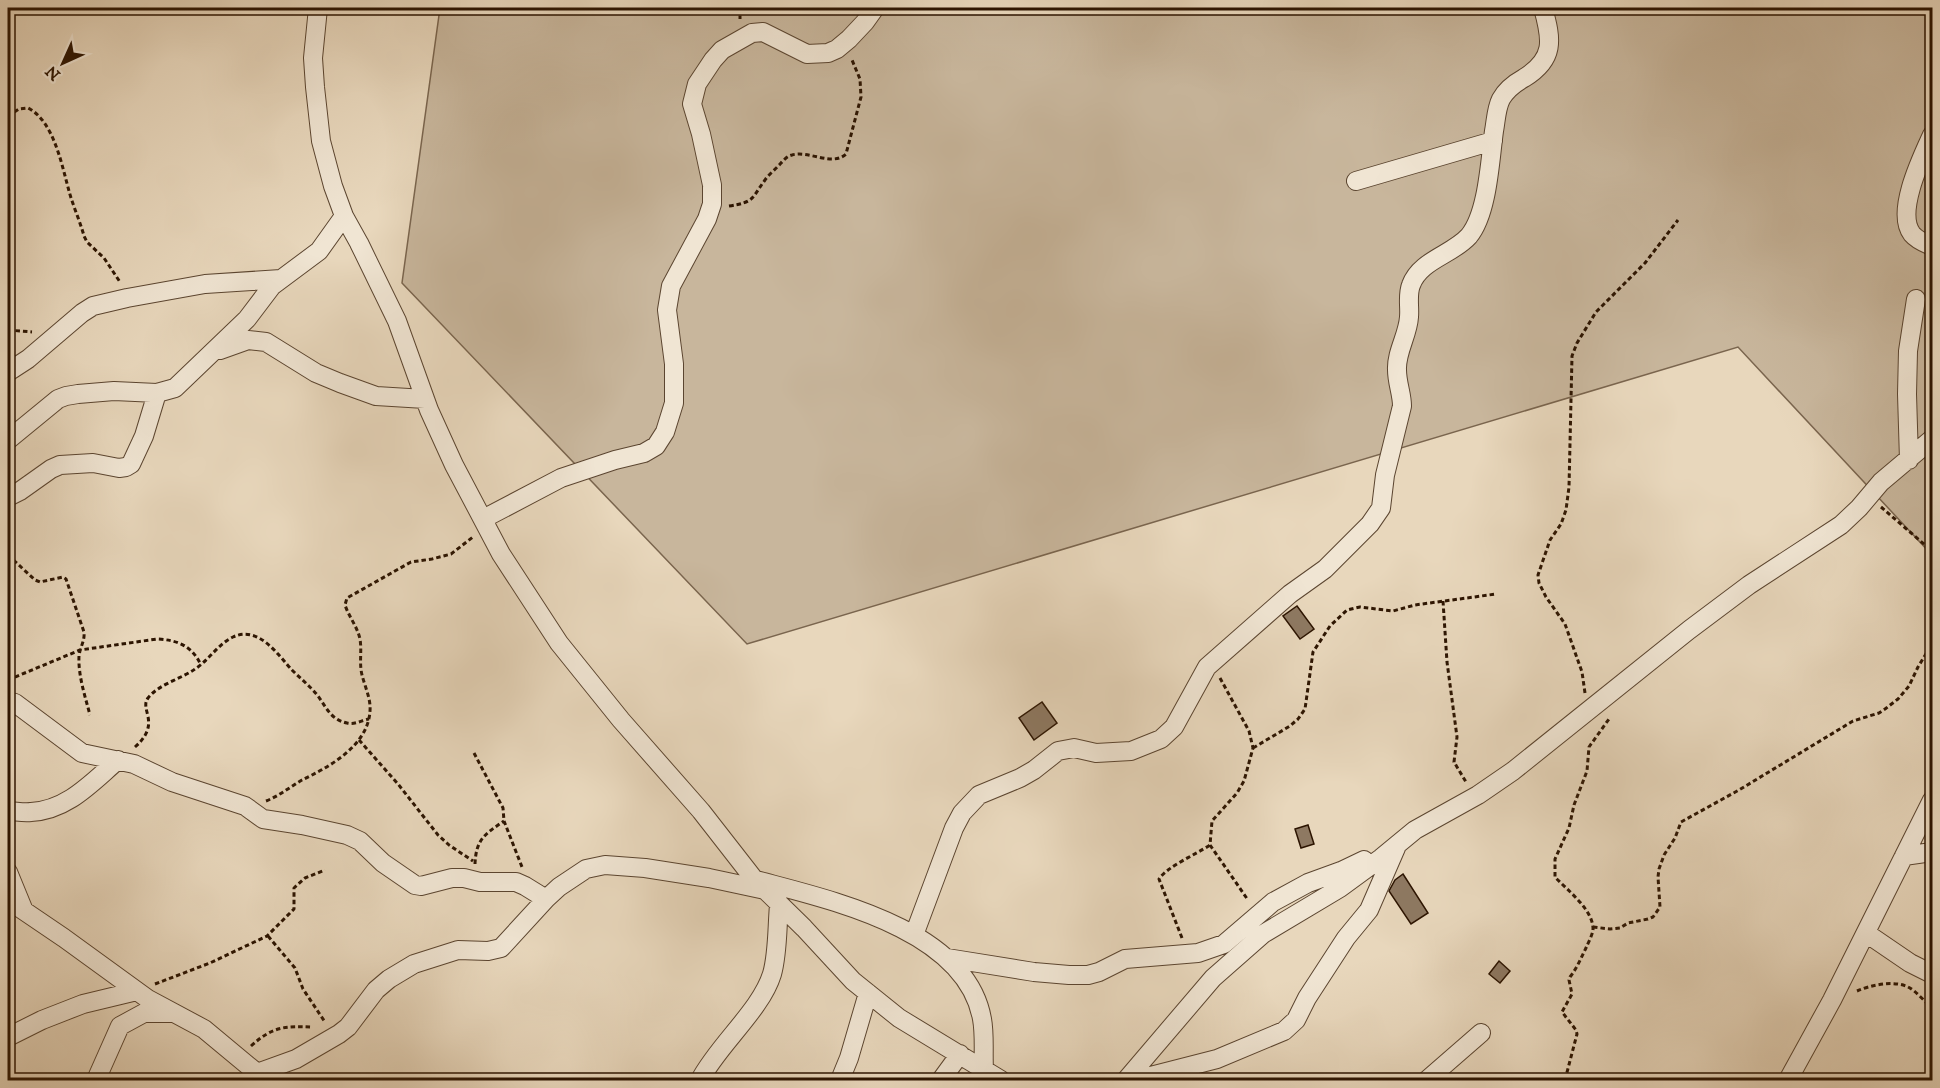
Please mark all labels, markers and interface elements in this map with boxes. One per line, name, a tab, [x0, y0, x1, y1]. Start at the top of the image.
north arrow	[33, 33, 93, 93]
text: N	[41, 61, 65, 85]

